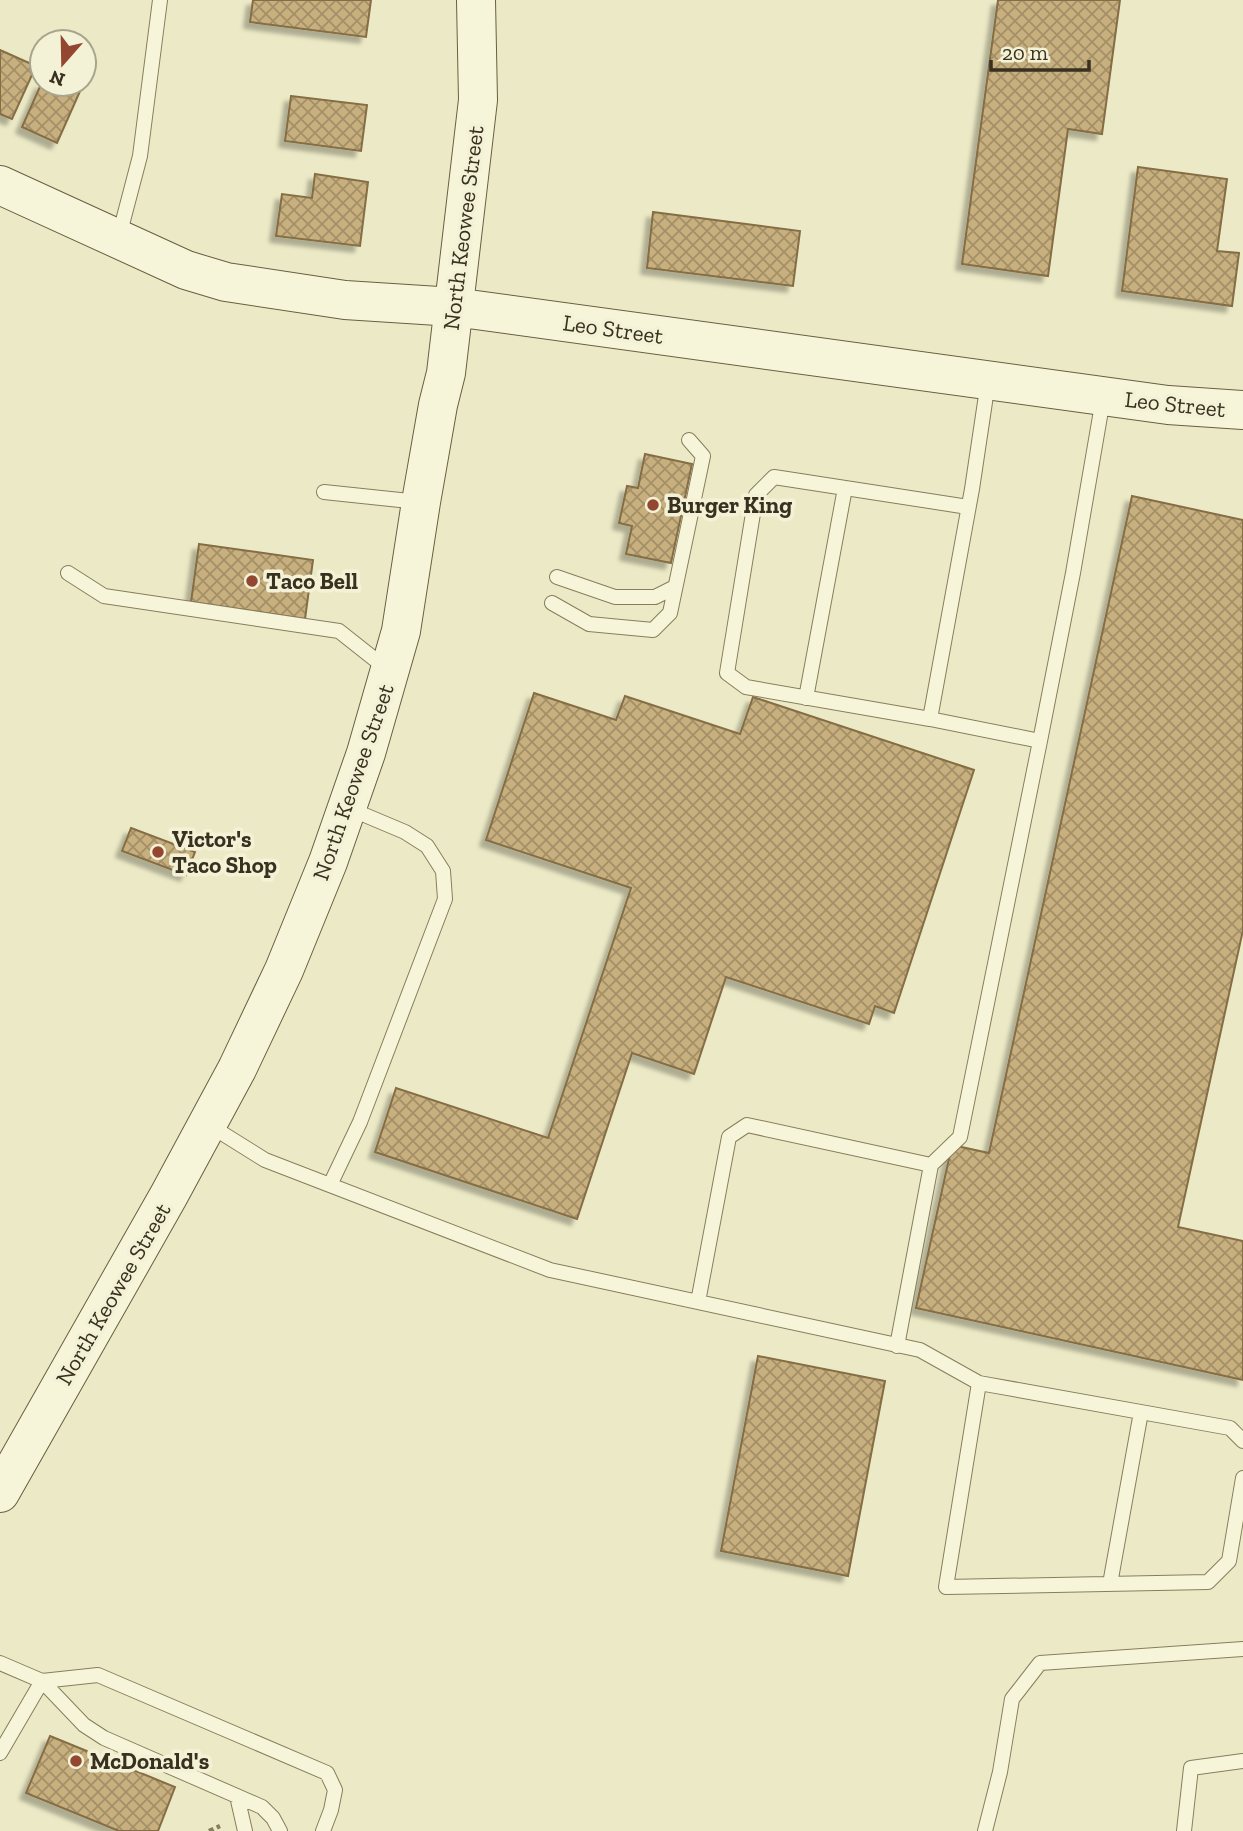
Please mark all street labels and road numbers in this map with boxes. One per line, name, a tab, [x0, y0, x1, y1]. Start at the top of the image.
street label: North Keowee Street	[437, 124, 489, 332]
street label: Leo Street	[561, 308, 665, 350]
street label: Leo Street	[1123, 385, 1227, 423]
street label: North Keowee Street	[306, 680, 400, 884]
street label: North Keowee Street	[49, 1197, 177, 1390]

